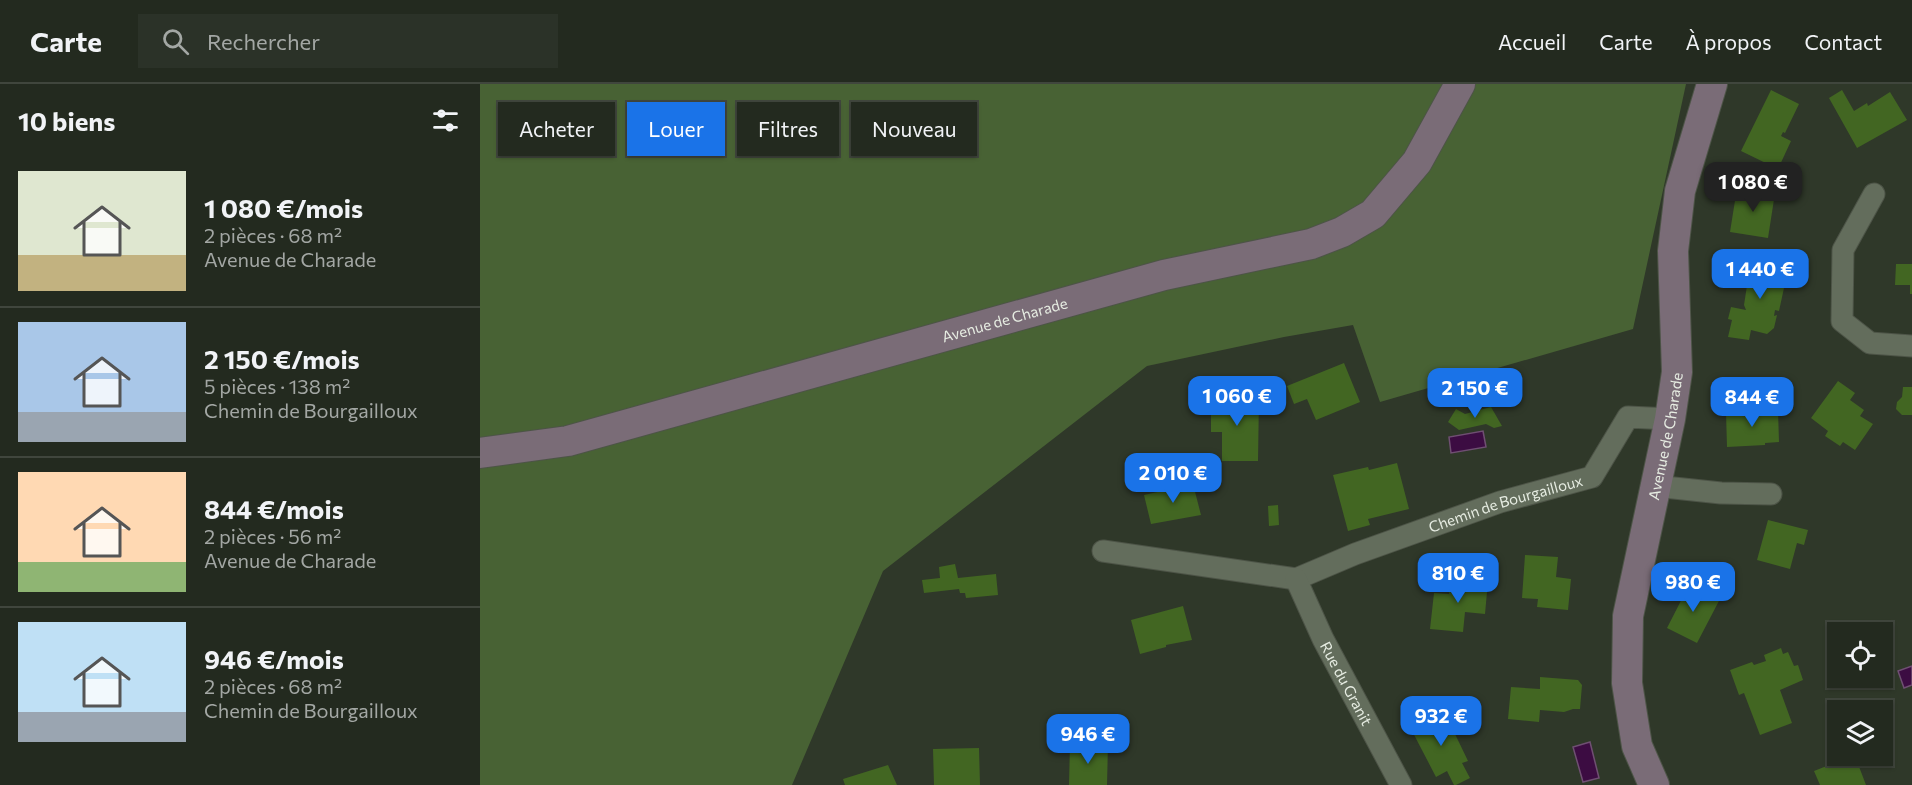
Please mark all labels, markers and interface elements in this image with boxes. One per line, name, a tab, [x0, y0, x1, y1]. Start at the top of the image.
search box	[138, 14, 558, 68]
text: Carte	[30, 24, 102, 58]
icon: search	[159, 25, 192, 58]
text: Rechercher	[207, 28, 320, 55]
text: Accueil	[1498, 29, 1566, 54]
text: Carte	[1599, 29, 1653, 54]
text: À propos	[1686, 29, 1771, 54]
text: Contact	[1804, 29, 1882, 54]
chip: Acheter	[498, 102, 615, 156]
chip: Louer	[627, 102, 725, 156]
chip: Filtres	[737, 102, 839, 156]
chip: Nouveau	[851, 102, 977, 156]
icon: filters	[429, 104, 462, 137]
text: 10 biens	[18, 105, 116, 136]
pin: 1 080 €	[1698, 162, 1808, 213]
text: 1 080 €	[1718, 169, 1788, 193]
text: 1 080 €/mois	[204, 192, 363, 223]
icon: home	[66, 195, 138, 267]
text: 2 pièces · 68 m²	[204, 223, 342, 247]
text: Avenue de Charade	[204, 247, 376, 271]
pin: 1 440 €	[1705, 249, 1815, 300]
text: 1 440 €	[1726, 256, 1794, 280]
street label: Avenue de Charade	[940, 293, 1069, 345]
text: 2 150 €/mois	[204, 343, 360, 374]
icon: home	[66, 346, 138, 418]
pin: 2 150 €	[1420, 368, 1530, 419]
street label: Avenue de Charade	[1644, 371, 1686, 502]
text: 5 pièces · 138 m²	[204, 374, 350, 398]
text: 2 150 €	[1441, 375, 1509, 399]
pin: 1 060 €	[1182, 376, 1292, 427]
pin: 844 €	[1710, 377, 1794, 428]
text: 1 060 €	[1202, 383, 1272, 407]
text: 844 €	[1725, 384, 1779, 408]
text: Chemin de Bourgailloux	[204, 398, 418, 422]
pin: 2 010 €	[1118, 453, 1228, 504]
text: 2 010 €	[1139, 460, 1207, 484]
street label: Chemin de Bourgailloux	[1426, 471, 1584, 536]
text: 844 €/mois	[204, 493, 344, 524]
icon: home	[66, 496, 138, 568]
text: 2 pièces · 56 m²	[204, 524, 341, 548]
text: Avenue de Charade	[204, 548, 376, 572]
pin: 810 €	[1416, 553, 1500, 604]
text: 810 €	[1432, 560, 1484, 584]
pin: 980 €	[1651, 562, 1735, 613]
text: 980 €	[1665, 569, 1721, 593]
map controls	[1827, 622, 1893, 766]
button: locate	[1827, 622, 1893, 688]
street label: Rue du Granit	[1317, 638, 1376, 728]
text: 946 €/mois	[204, 643, 344, 674]
icon: home	[66, 646, 138, 718]
text: 2 pièces · 68 m²	[204, 674, 342, 698]
pin: 932 €	[1399, 696, 1483, 747]
text: Chemin de Bourgailloux	[204, 698, 418, 722]
button: layers	[1827, 700, 1893, 766]
text: 932 €	[1414, 703, 1468, 727]
pin: 946 €	[1046, 714, 1130, 765]
text: 946 €	[1061, 721, 1115, 745]

